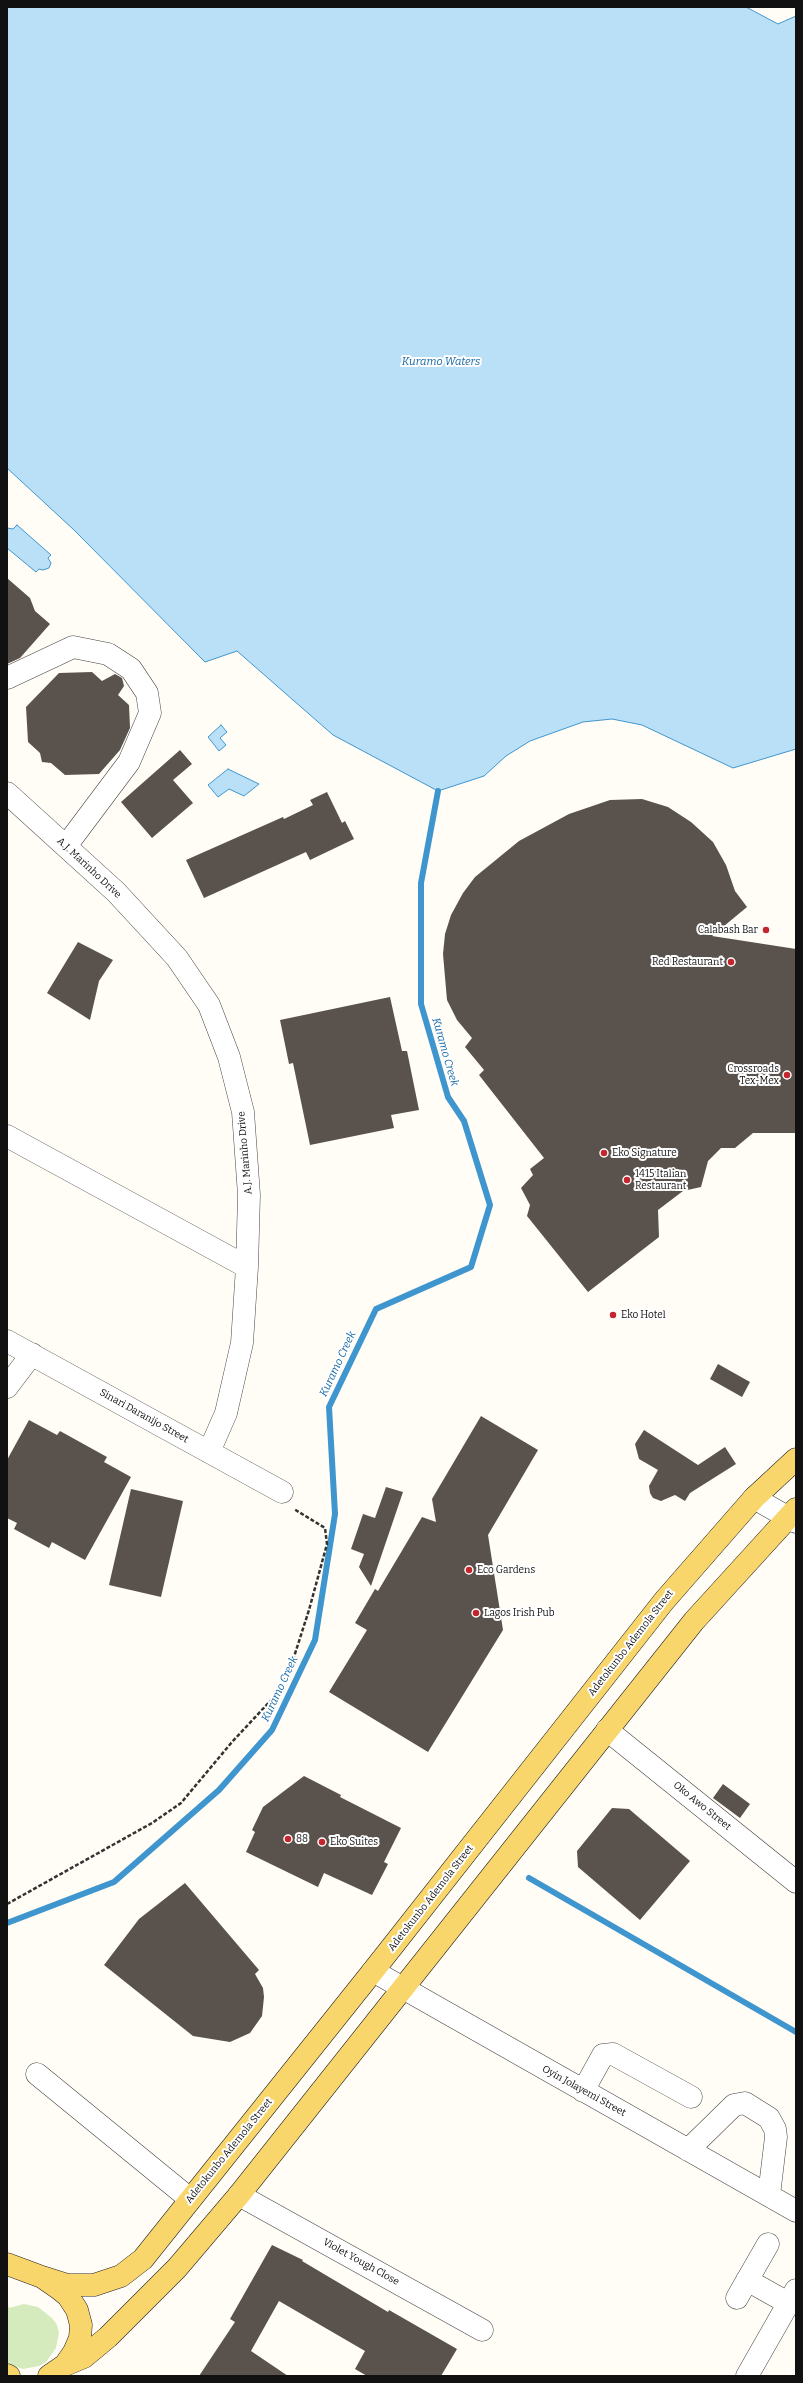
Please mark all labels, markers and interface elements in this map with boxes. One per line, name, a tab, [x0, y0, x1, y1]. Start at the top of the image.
water label: Kuramo Waters	[402, 355, 480, 369]
street label: A.J. Marinho Drive	[54, 835, 124, 901]
place label: Calabash Bar	[698, 924, 758, 936]
marker: Calabash Bar	[761, 925, 771, 935]
place label: Red Restaurant	[652, 956, 723, 968]
marker: Red Restaurant	[726, 957, 736, 967]
water label: Kuramo Creek	[429, 1016, 461, 1088]
place label: Crossroads Tex-Mex	[727, 1063, 779, 1086]
marker: Crossroads Tex-Mex	[782, 1070, 792, 1080]
street label: A.J. Marinho Drive	[235, 1111, 255, 1195]
place label: Eko Signature	[612, 1147, 677, 1159]
marker: Eko Signature	[599, 1148, 609, 1158]
place label: 1415 Italian Restaurant	[635, 1168, 686, 1192]
marker: 1415 Italian Restaurant	[622, 1175, 632, 1185]
place label: Eko Hotel	[621, 1309, 666, 1321]
marker: Eko Hotel	[608, 1310, 618, 1320]
water label: Kuramo Creek	[317, 1329, 359, 1399]
street label: Sinari Daranijo Street	[97, 1387, 191, 1445]
place label: Eco Gardens	[477, 1564, 535, 1576]
marker: Eco Gardens	[464, 1565, 474, 1575]
street label: Adetokunbo Ademola Street	[586, 1588, 676, 1698]
place label: Lagos Irish Pub	[484, 1607, 554, 1619]
marker: Lagos Irish Pub	[471, 1608, 481, 1618]
water label: Kuramo Creek	[259, 1654, 301, 1724]
street label: Oko Awo Street	[671, 1779, 733, 1833]
place label: 88	[296, 1833, 308, 1845]
marker: 88	[283, 1834, 293, 1844]
place label: Eko Suites	[330, 1836, 378, 1848]
marker: Eko Suites	[317, 1837, 327, 1847]
street label: Adetokunbo Ademola Street	[386, 1843, 476, 1953]
street label: Oyin Jolayemi Street	[540, 2063, 628, 2119]
street label: Adetokunbo Ademola Street	[183, 2096, 275, 2206]
street label: Violet Yough Close	[321, 2236, 401, 2288]

